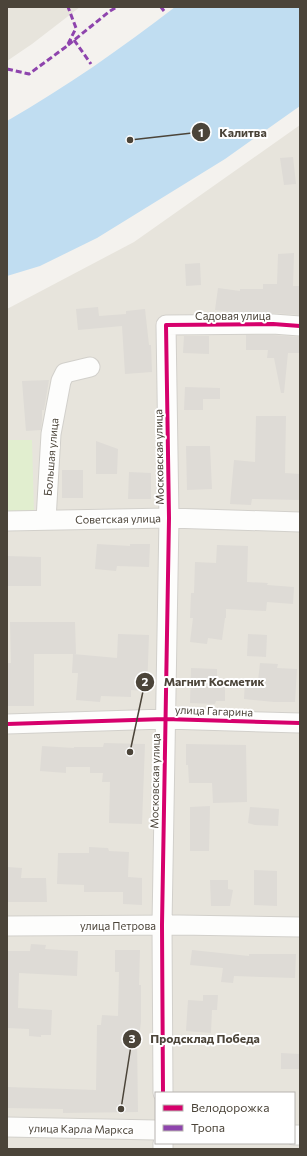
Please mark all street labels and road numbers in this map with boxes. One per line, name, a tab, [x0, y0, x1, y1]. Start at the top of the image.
street label: Садовая улица	[195, 309, 271, 322]
street label: Московская улица	[151, 409, 166, 505]
street label: Большая улица	[41, 417, 60, 496]
street label: Советская улица	[75, 511, 161, 526]
street label: улица Гагарина	[175, 703, 253, 718]
street label: Московская улица	[147, 733, 162, 829]
street label: улица Петрова	[80, 919, 156, 932]
street label: улица Карла Маркса	[28, 1121, 134, 1136]

